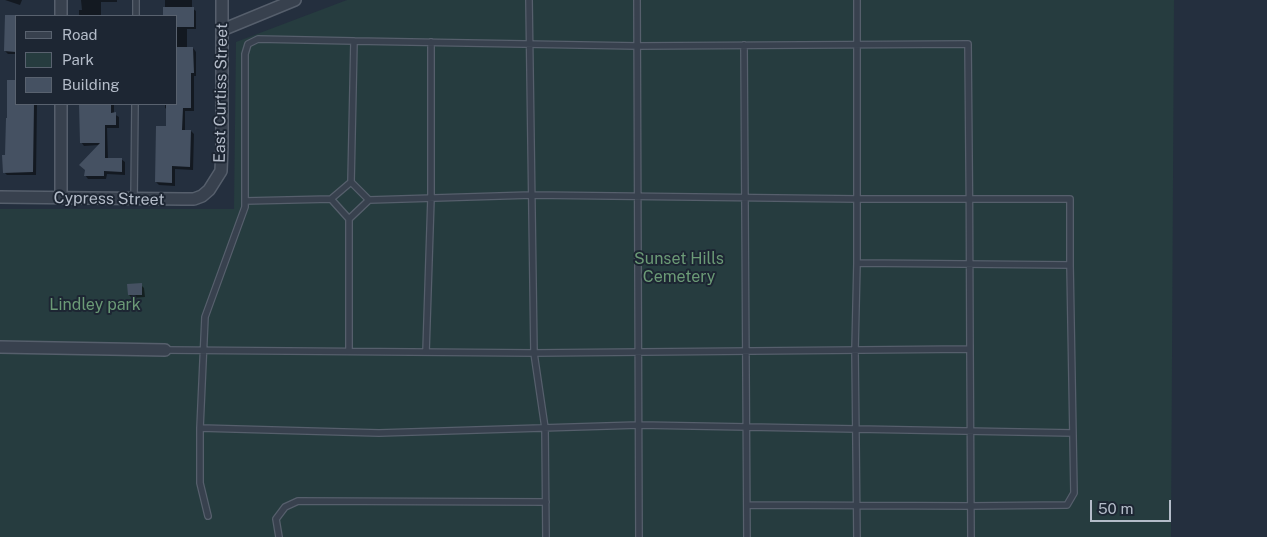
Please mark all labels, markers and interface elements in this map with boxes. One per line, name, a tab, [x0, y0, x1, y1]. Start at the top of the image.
legend	[15, 15, 178, 105]
street label: East Curtiss Street	[210, 23, 232, 163]
text: Road	[62, 26, 98, 43]
text: Park	[62, 51, 94, 68]
text: Building	[62, 76, 120, 93]
street label: Cypress Street	[53, 188, 165, 210]
park label: Sunset Hills Cemetery	[634, 249, 724, 287]
park label: Lindley park	[49, 295, 141, 315]
scale bar	[1092, 490, 1173, 522]
text: 50 m	[1098, 500, 1133, 517]

